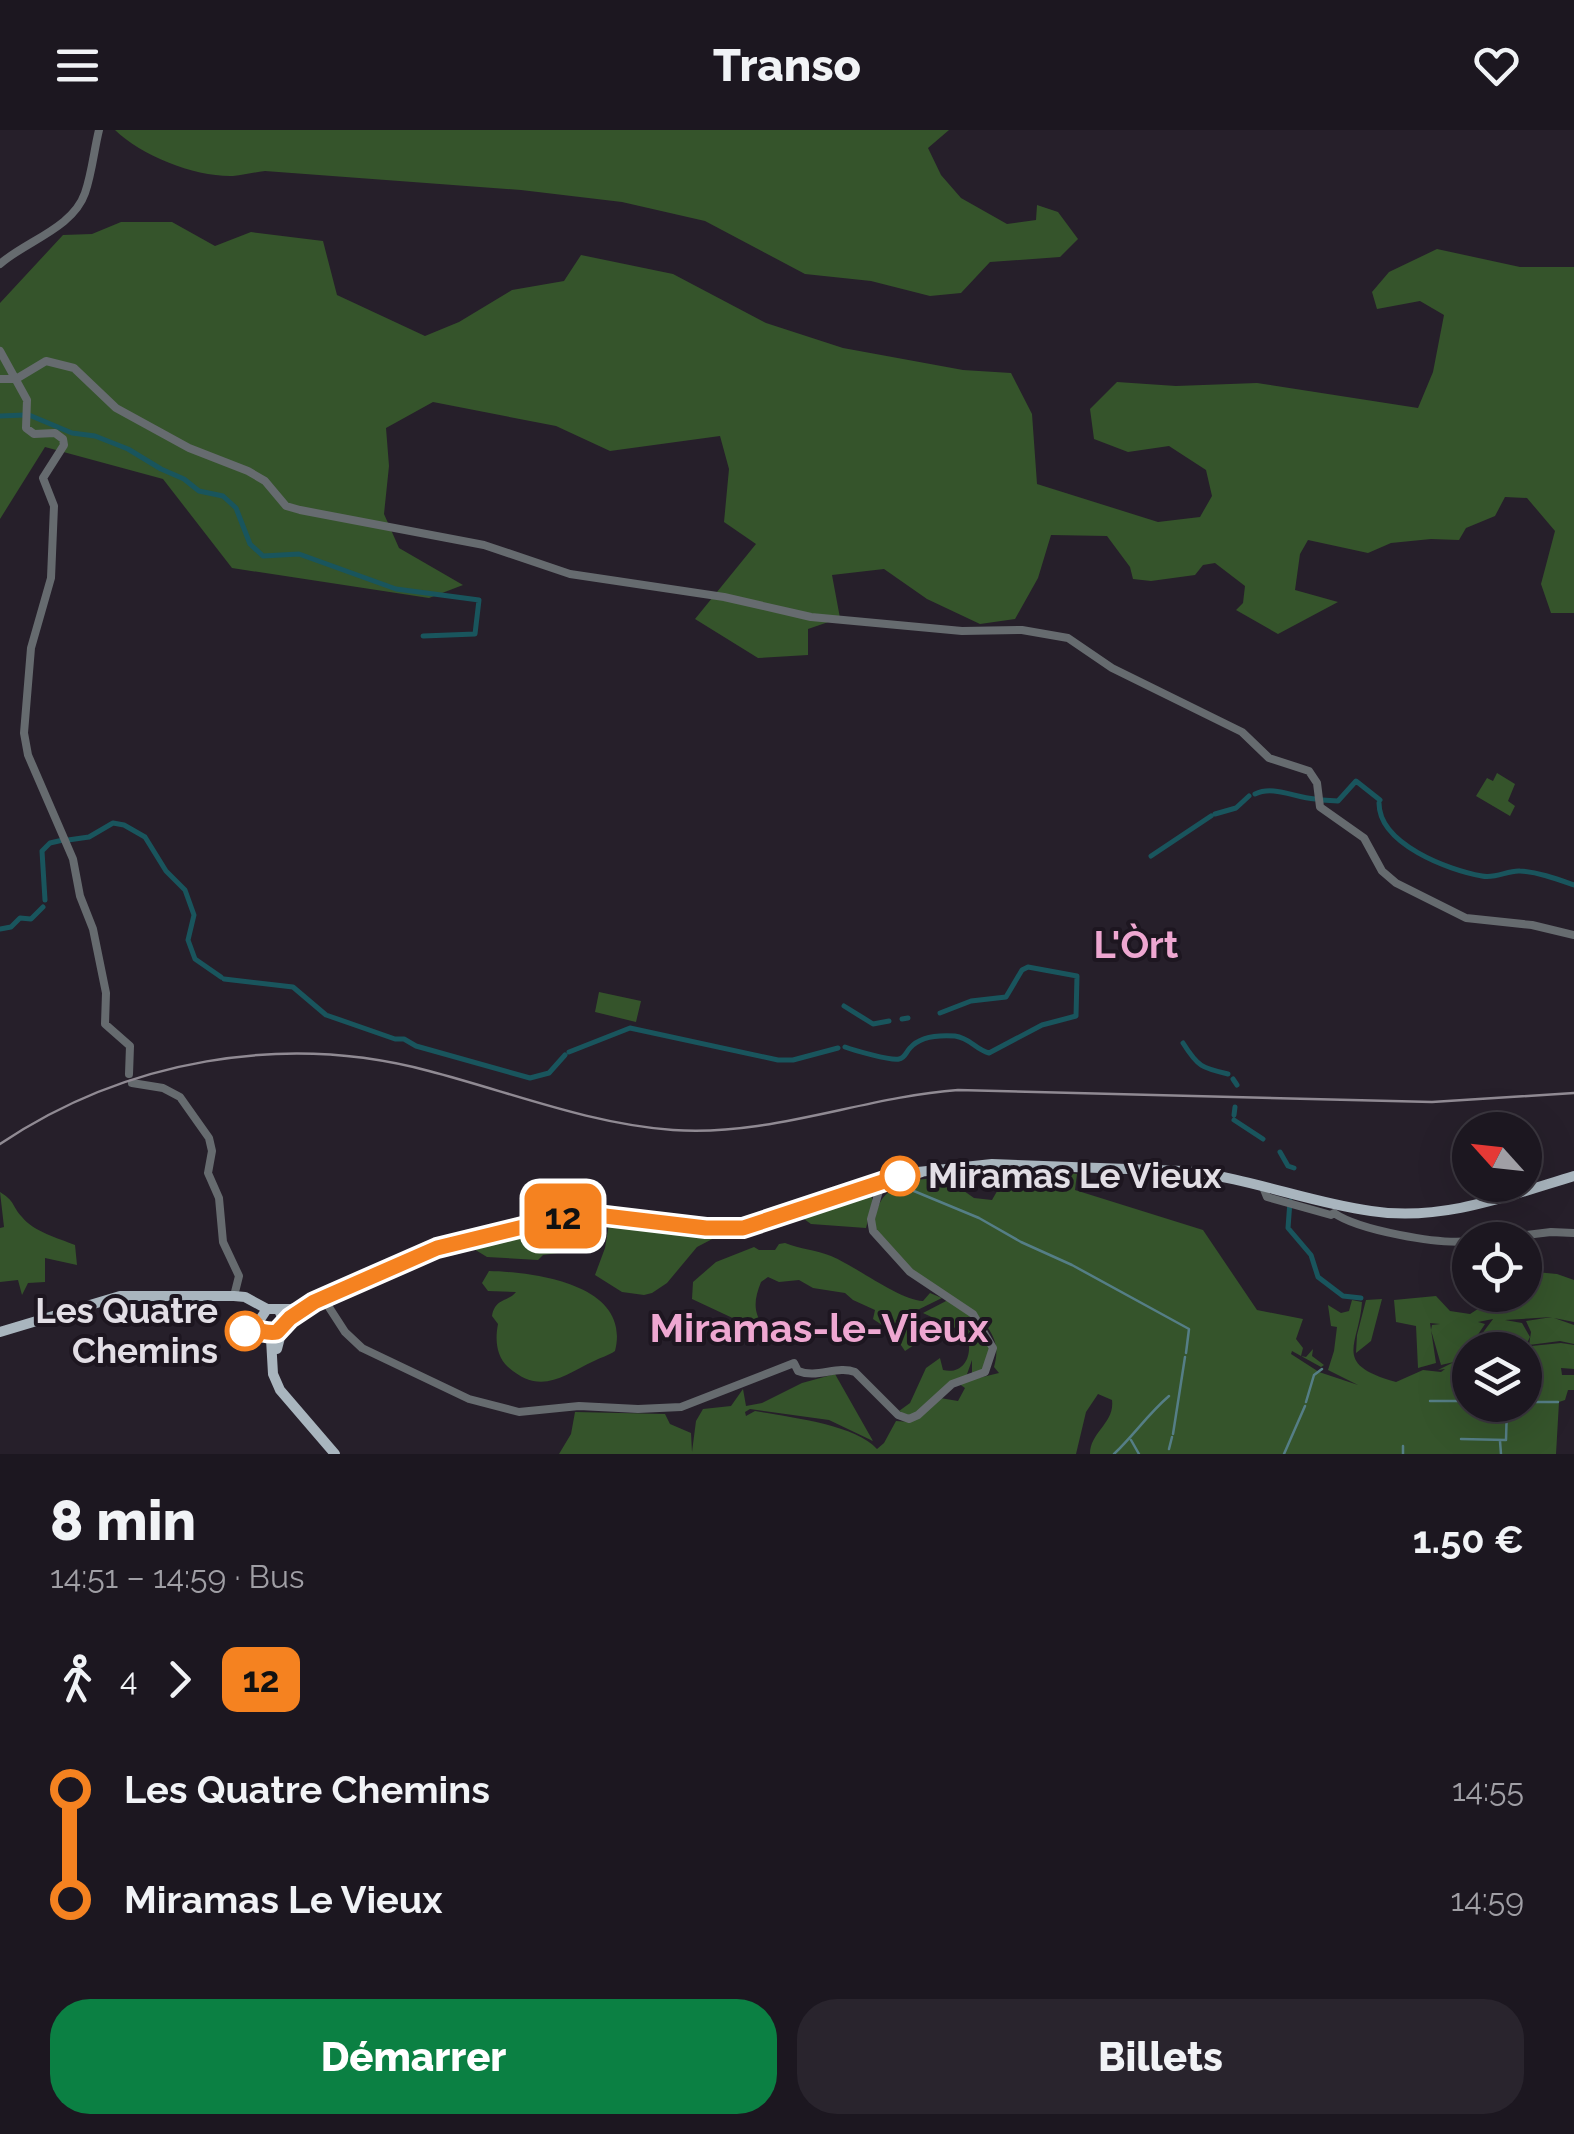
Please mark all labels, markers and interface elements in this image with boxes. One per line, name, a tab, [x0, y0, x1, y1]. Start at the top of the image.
icon: menu	[50, 38, 105, 93]
icon: heart	[1469, 38, 1524, 93]
text: Transo	[713, 39, 861, 92]
district label: L'Òrt	[1094, 922, 1179, 967]
north arrow	[1452, 1112, 1542, 1202]
map controls	[1452, 1112, 1542, 1422]
place label: Miramas Le Vieux	[928, 1155, 1222, 1196]
marker: Miramas Le Vieux	[881, 1157, 919, 1195]
line badge: 12	[518, 1184, 608, 1248]
text: 12	[544, 1196, 582, 1237]
button: locate	[1452, 1222, 1542, 1312]
place label: Les Quatre Chemins	[35, 1290, 218, 1371]
district label: Miramas-le-Vieux	[649, 1304, 989, 1351]
marker: Les Quatre Chemins	[226, 1312, 264, 1350]
button: layers	[1452, 1332, 1542, 1422]
text: 8 min	[50, 1488, 196, 1553]
text: 1.50 €	[1413, 1517, 1524, 1562]
text: 14:51 – 14:59 · Bus	[50, 1558, 304, 1595]
icon: walk	[50, 1652, 105, 1707]
icon: forward	[152, 1652, 207, 1707]
text: 12	[242, 1659, 280, 1700]
text: 4	[120, 1661, 137, 1698]
text: Les Quatre Chemins	[124, 1767, 490, 1812]
text: 14:55	[1452, 1771, 1524, 1808]
text: Miramas Le Vieux	[124, 1877, 443, 1922]
text: 14:59	[1451, 1881, 1524, 1918]
button: Démarrer	[50, 1999, 777, 2114]
button: Billets	[797, 1999, 1524, 2114]

